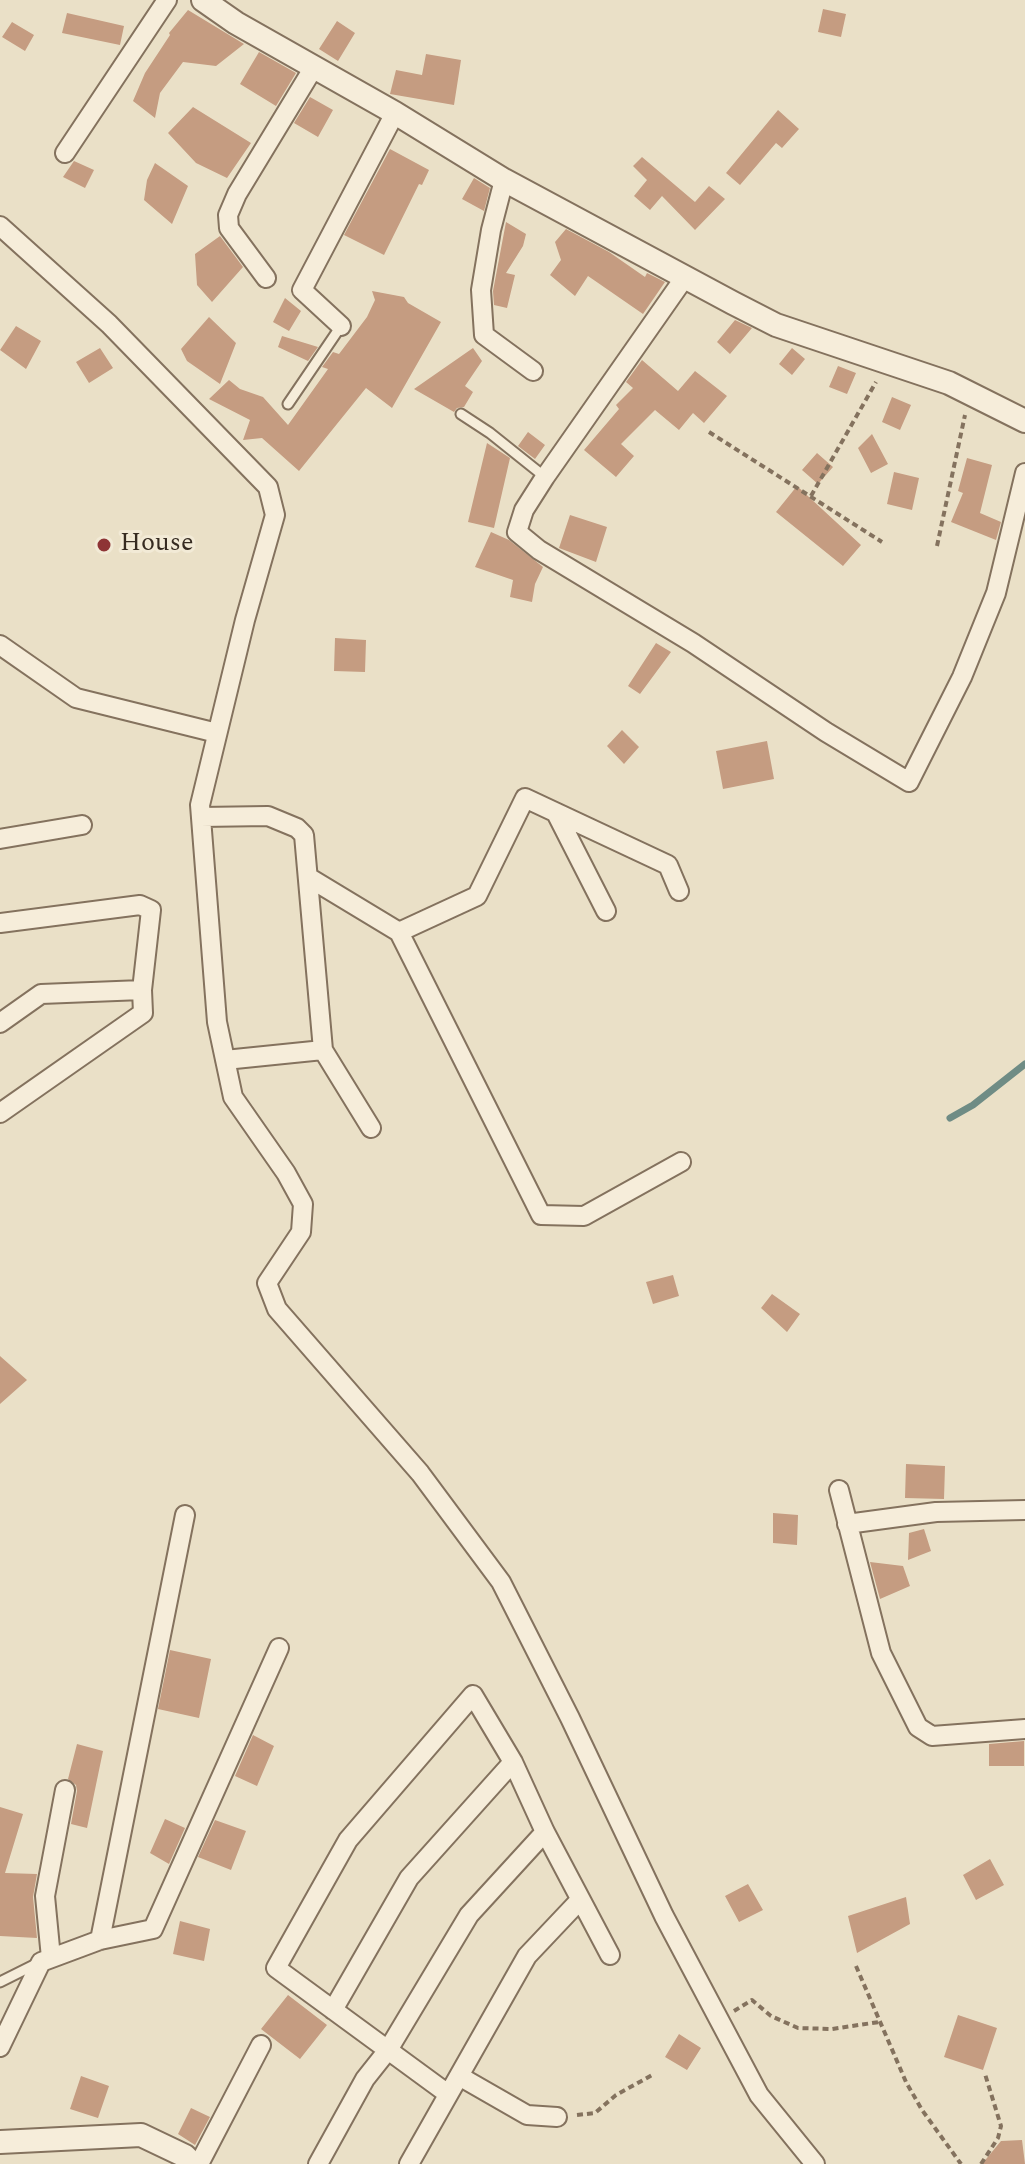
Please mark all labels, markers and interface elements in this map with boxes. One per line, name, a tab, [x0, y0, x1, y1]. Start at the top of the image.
place label: House	[120, 529, 194, 561]
marker: House	[95, 536, 113, 554]

